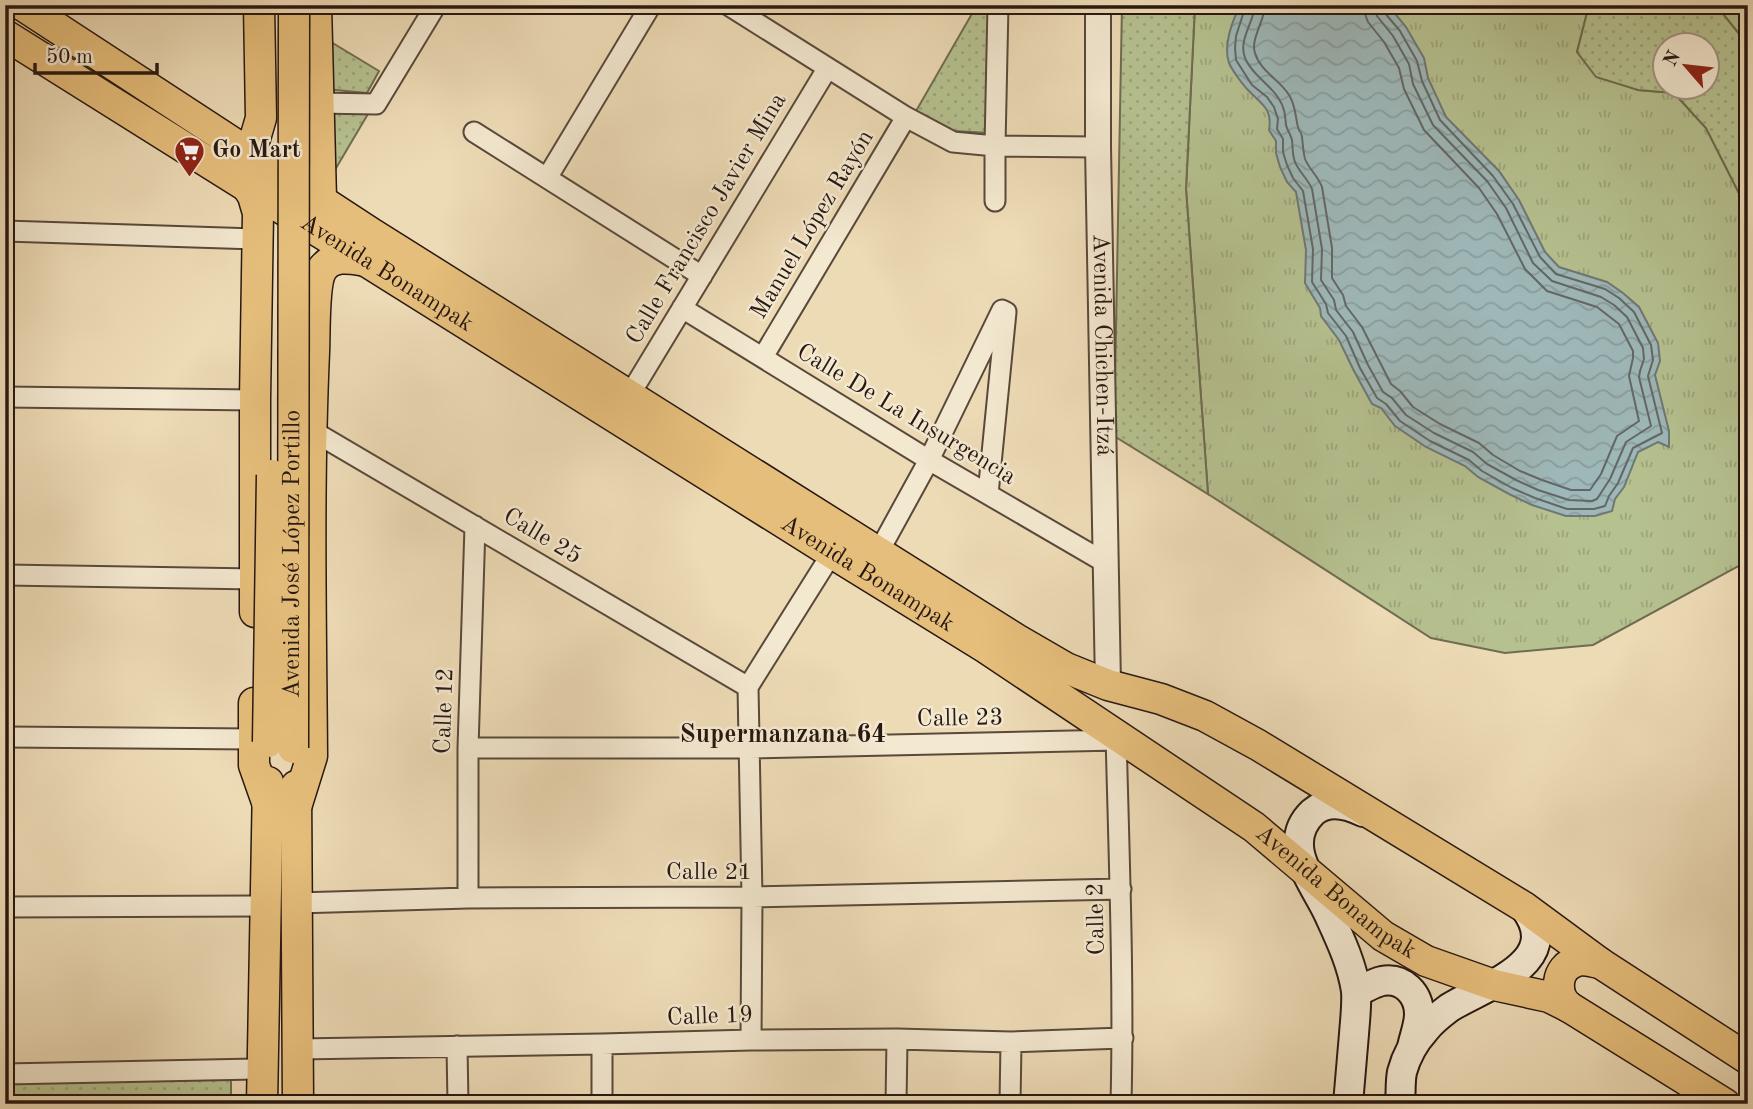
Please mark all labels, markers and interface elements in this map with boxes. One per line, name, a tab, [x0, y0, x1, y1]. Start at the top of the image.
scale bar	[35, 32, 158, 76]
north arrow	[1652, 32, 1722, 102]
text: 50 m	[46, 47, 93, 68]
text: N	[1661, 48, 1685, 70]
street label: Calle Francisco Javier Mina	[622, 89, 792, 349]
street label: Manuel López Rayón	[747, 126, 879, 324]
supermarket icon: Go Mart	[172, 134, 206, 178]
place label: Go Mart	[212, 139, 301, 163]
street label: Avenida Bonampak	[296, 211, 477, 337]
street label: Avenida Chichen-Itzá	[1088, 234, 1116, 457]
street label: Calle De La Insurgencia	[792, 340, 1020, 490]
street label: Avenida José López Portillo	[281, 410, 305, 698]
street label: Calle 25	[499, 504, 585, 570]
street label: Avenida Bonampak	[776, 512, 958, 637]
street label: Calle 12	[431, 667, 459, 755]
street label: Calle 23	[917, 706, 1003, 732]
district label: Supermanzana 64	[680, 722, 886, 748]
street label: Avenida Bonampak	[1250, 821, 1420, 964]
street label: Calle 21	[666, 861, 752, 885]
street label: Calle 2	[1084, 883, 1110, 955]
street label: Calle 19	[666, 1003, 754, 1031]

